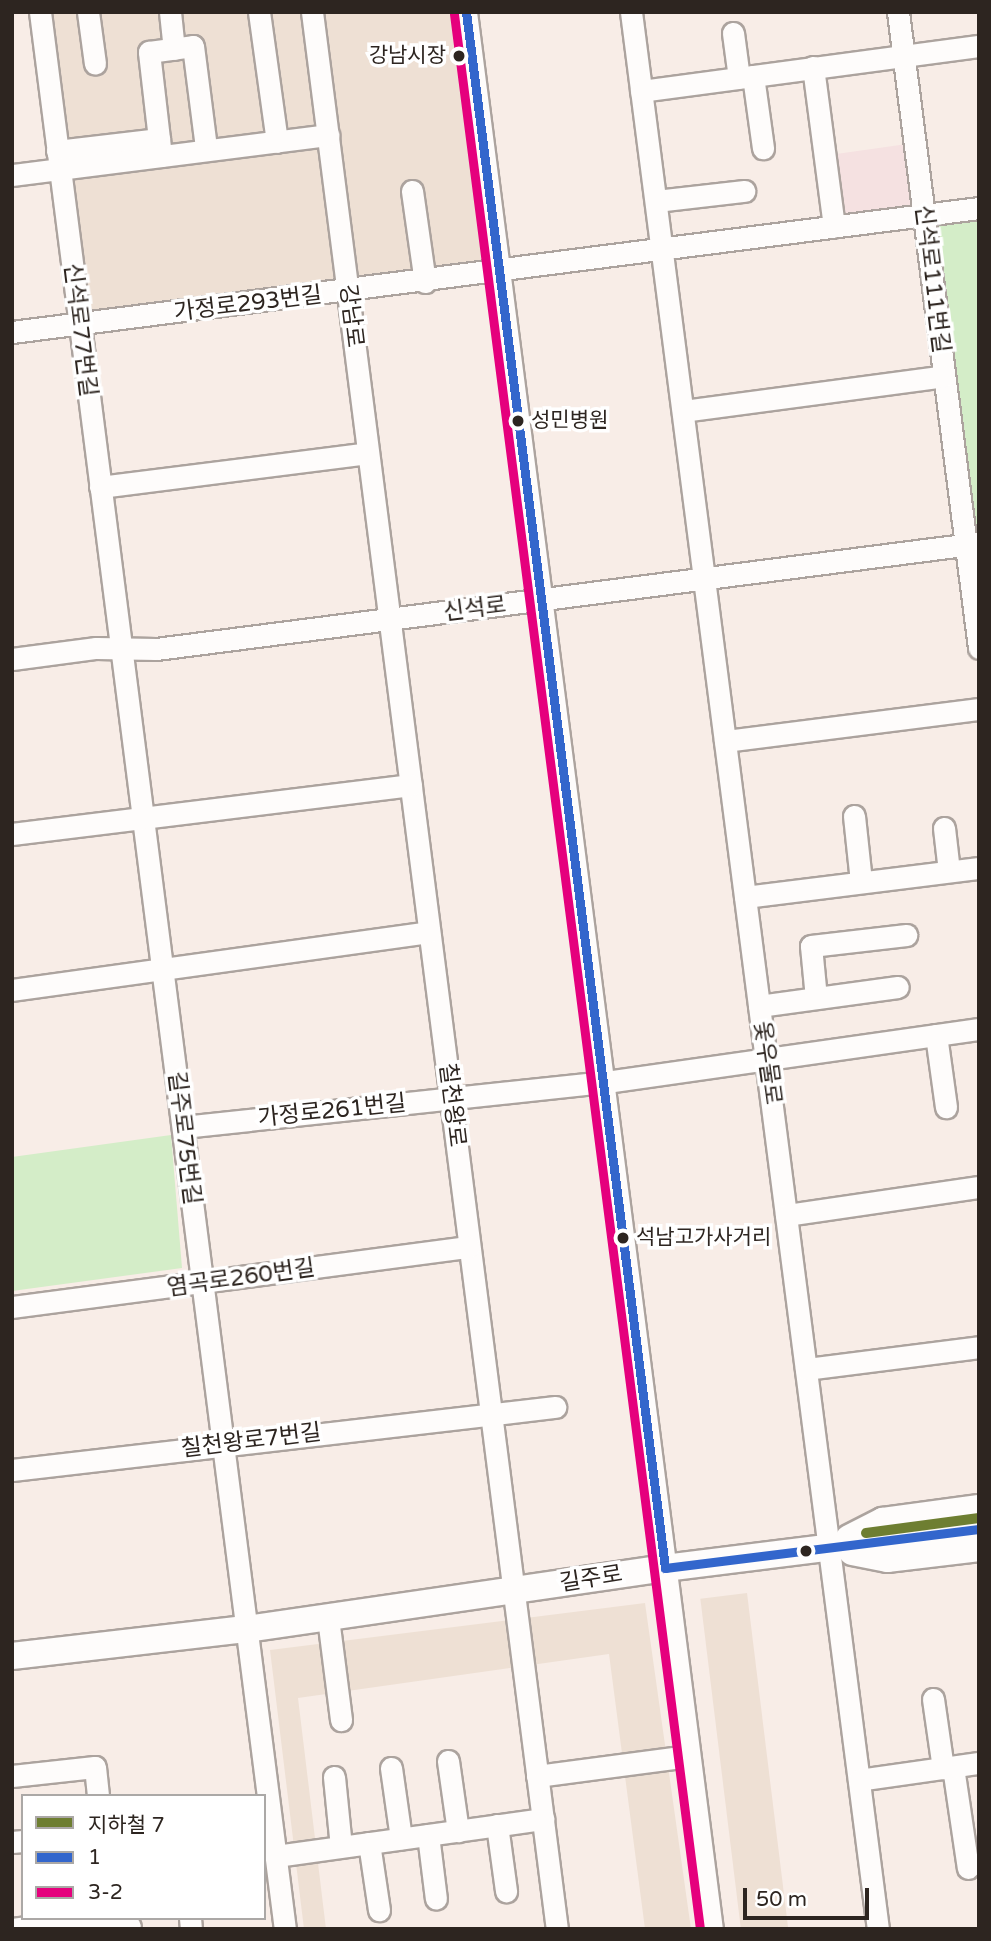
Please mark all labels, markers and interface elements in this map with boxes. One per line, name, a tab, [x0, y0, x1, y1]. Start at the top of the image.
place label: 강남시장	[369, 43, 446, 69]
marker: 강남시장	[452, 49, 466, 63]
street label: 신석로111번길	[909, 203, 955, 355]
street label: 신석로77번길	[58, 261, 102, 399]
street label: 가정로293번길	[172, 281, 324, 327]
street label: 강남로	[333, 283, 369, 349]
place label: 성민병원	[531, 408, 608, 434]
marker: 성민병원	[511, 414, 525, 428]
street label: 신석로	[442, 591, 508, 627]
street label: 옻우물로	[747, 1019, 787, 1107]
street label: 칠천왕로	[433, 1061, 471, 1149]
street label: 길주로75번길	[162, 1069, 206, 1207]
street label: 가정로261번길	[256, 1089, 408, 1133]
place label: 석남고가사거리	[636, 1225, 771, 1251]
marker: 석남고가사거리	[616, 1231, 630, 1245]
street label: 염곡로260번길	[165, 1254, 317, 1302]
street label: 칠천왕로7번길	[179, 1419, 323, 1463]
unlabelled marker	[799, 1544, 813, 1558]
street label: 길주로	[557, 1560, 625, 1598]
legend	[21, 1794, 266, 1920]
text: 지하철 7	[88, 1813, 165, 1838]
text: 1	[88, 1845, 101, 1870]
scale bar	[746, 1874, 872, 1918]
text: 3-2	[88, 1880, 123, 1905]
text: 50 m	[756, 1887, 807, 1912]

